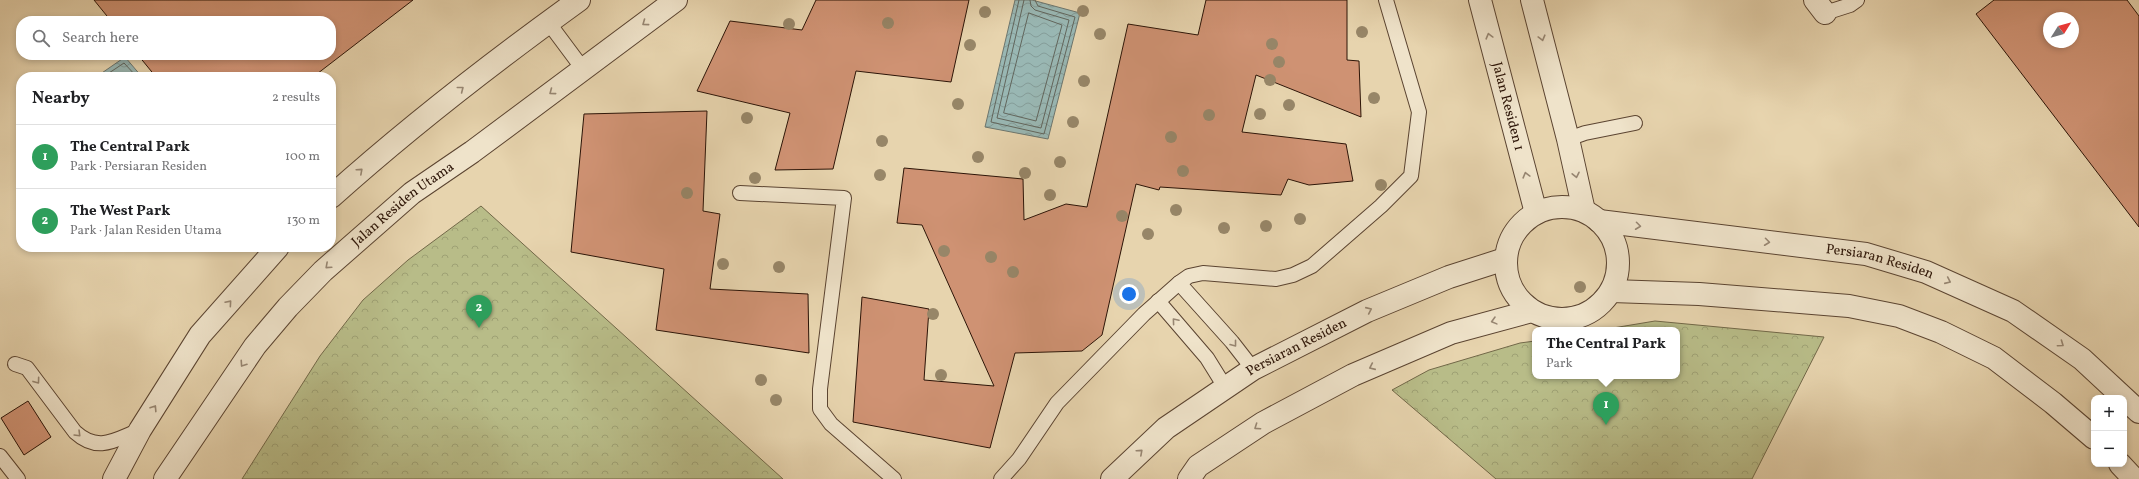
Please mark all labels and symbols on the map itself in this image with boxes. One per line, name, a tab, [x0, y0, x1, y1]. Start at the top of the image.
north arrow	[2043, 12, 2079, 48]
one-way arrow	[642, 18, 649, 26]
one-way arrow	[1485, 33, 1494, 40]
one-way arrow	[1537, 35, 1545, 41]
street label: Jalan Residen 1	[1487, 60, 1529, 153]
one-way arrow	[456, 87, 463, 94]
one-way arrow	[549, 87, 556, 94]
street label: Jalan Residen Utama	[347, 157, 458, 251]
one-way arrow	[355, 168, 363, 176]
one-way arrow	[1522, 172, 1531, 179]
one-way arrow	[1571, 172, 1579, 178]
one-way arrow	[1635, 221, 1641, 230]
one-way arrow	[1764, 237, 1770, 246]
street label: Persiaran Residen	[1825, 240, 1937, 284]
one-way arrow	[326, 262, 333, 269]
one-way arrow	[1943, 276, 1951, 284]
your location	[1119, 284, 1139, 304]
pin: 2	[466, 295, 492, 328]
one-way arrow	[224, 300, 231, 307]
one-way arrow	[1365, 307, 1372, 315]
street label: Persiaran Residen	[1242, 313, 1350, 381]
one-way arrow	[1491, 317, 1497, 325]
one-way arrow	[1172, 318, 1179, 325]
one-way arrow	[1229, 339, 1236, 347]
one-way arrow	[2056, 339, 2063, 346]
one-way arrow	[240, 360, 248, 367]
one-way arrow	[1369, 362, 1377, 370]
one-way arrow	[32, 376, 39, 383]
pin: 1	[1593, 392, 1619, 425]
one-way arrow	[149, 405, 156, 412]
one-way arrow	[1254, 422, 1261, 430]
one-way arrow	[73, 430, 81, 437]
one-way arrow	[1135, 449, 1143, 457]

